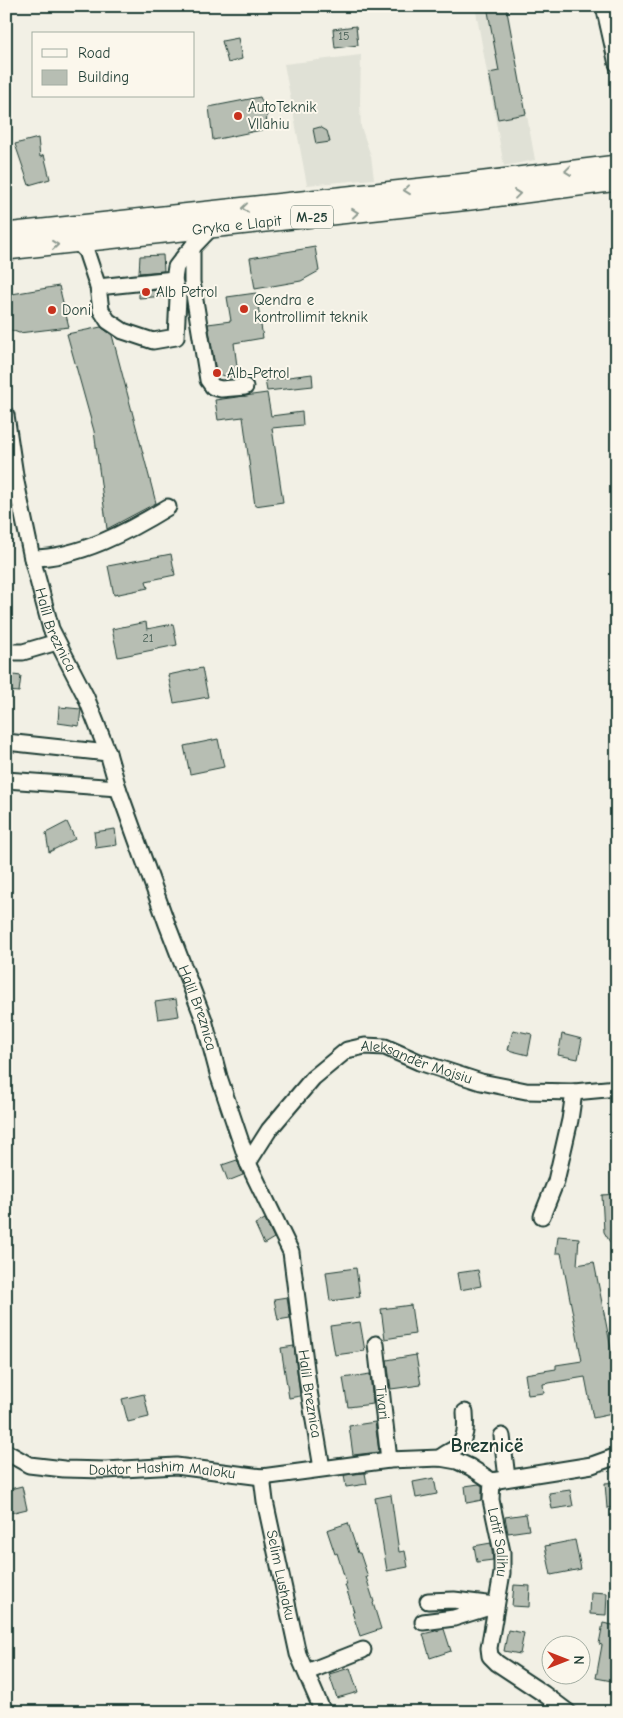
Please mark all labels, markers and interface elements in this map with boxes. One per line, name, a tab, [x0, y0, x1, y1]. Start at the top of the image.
house number: 15	[338, 29, 350, 43]
legend	[32, 32, 195, 98]
text: Road	[78, 44, 110, 62]
text: Building	[78, 68, 129, 86]
place label: AutoTeknik Vllahiu	[248, 98, 317, 133]
marker: AutoTeknik Vllahiu	[232, 110, 244, 122]
one-way arrow	[564, 165, 572, 176]
one-way arrow	[403, 184, 411, 195]
one-way arrow	[513, 189, 521, 200]
one-way arrow	[241, 202, 249, 213]
road number: M-25	[291, 206, 333, 228]
one-way arrow	[352, 208, 360, 219]
street label: Gryka e Llapit	[191, 211, 283, 239]
one-way arrow	[51, 240, 59, 251]
place label: Alb Petrol	[156, 283, 218, 301]
marker: Alb Petrol	[140, 286, 152, 298]
place label: Qendra e kontrollimit teknik	[254, 291, 369, 326]
place label: Doni	[62, 301, 91, 319]
marker: Qendra e kontrollimit teknik	[238, 303, 250, 315]
marker: Doni	[46, 304, 58, 316]
place label: Alb-Petrol	[227, 364, 290, 382]
marker: Alb-Petrol	[211, 367, 223, 379]
street label: Halil Breznica	[31, 586, 80, 675]
house number: 21	[142, 631, 154, 645]
street label: Halil Breznica	[175, 963, 221, 1053]
street label: Aleksandër Mojsiu	[360, 1037, 475, 1088]
street label: Halil Breznica	[295, 1348, 326, 1439]
street label: Tivari	[372, 1385, 393, 1421]
district label: Breznicë	[450, 1434, 524, 1457]
street label: Doktor Hashim Maloku	[88, 1457, 237, 1483]
street label: Latif Salihu	[484, 1506, 511, 1578]
street label: Selim Lushaku	[262, 1528, 299, 1622]
north arrow	[540, 1636, 590, 1686]
text: N	[570, 1655, 587, 1665]

